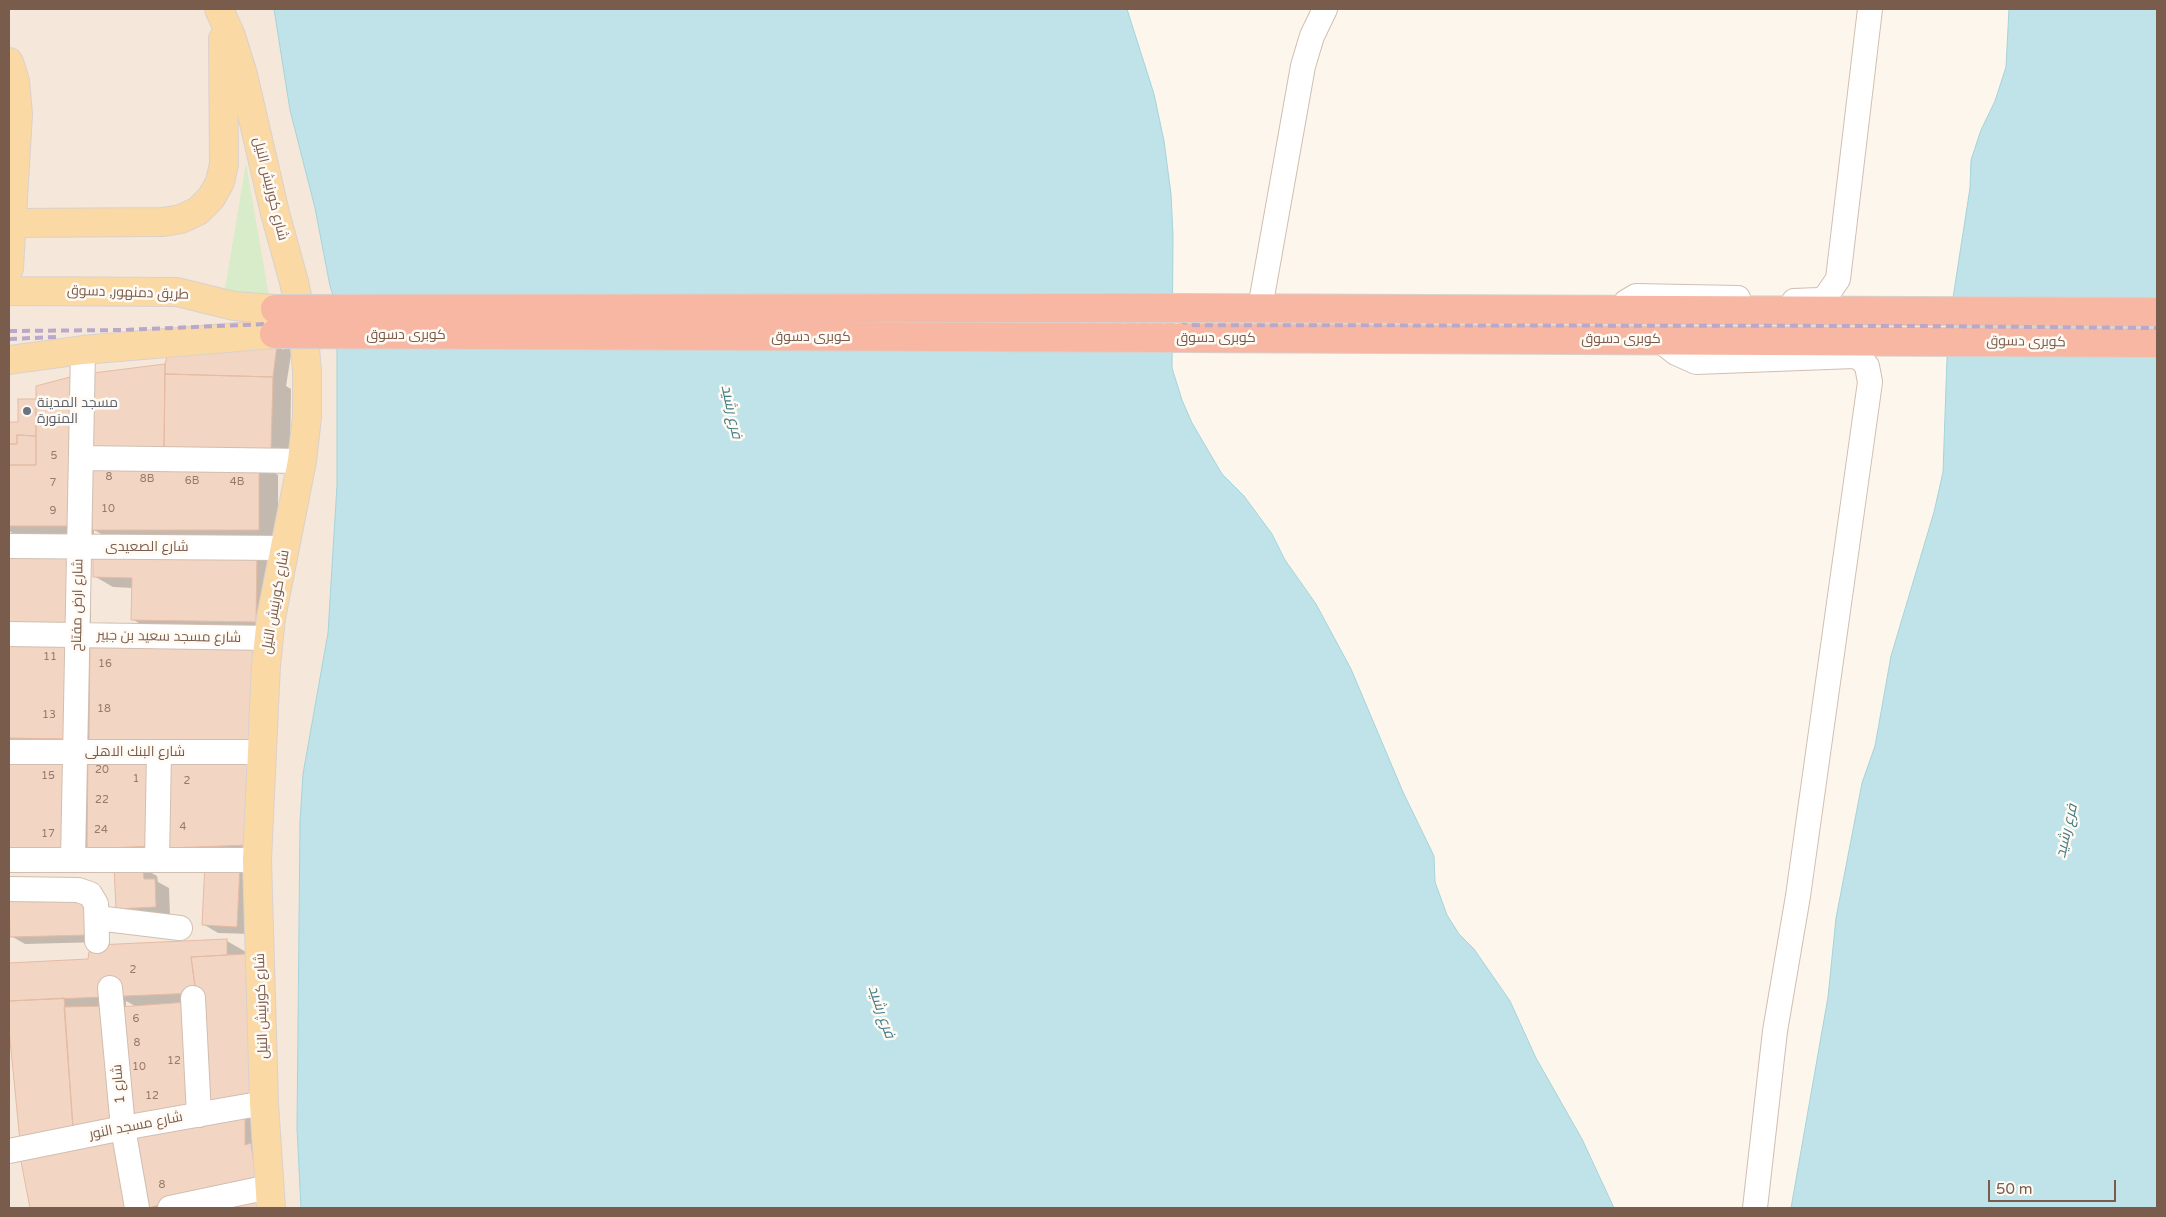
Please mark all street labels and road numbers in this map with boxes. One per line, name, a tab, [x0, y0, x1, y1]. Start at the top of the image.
street label: شارع كورنيش النيل	[249, 136, 291, 242]
street label: طريق دمنهور, دسوق	[67, 282, 189, 304]
street label: كوبرى دسوق	[366, 327, 446, 343]
street label: كوبرى دسوق	[771, 329, 851, 345]
street label: كوبرى دسوق	[1176, 330, 1256, 346]
street label: كوبرى دسوق	[1581, 331, 1661, 347]
street label: كوبرى دسوق	[1986, 333, 2066, 351]
street label: شارع الصعيدى	[105, 539, 189, 555]
street label: شارع كورنيش النيل	[259, 548, 293, 656]
street label: شارع ارض مفتاح	[69, 558, 87, 652]
street label: شارع مسجد سعيد بن جبير	[97, 627, 241, 647]
street label: شارع البنك الاهلى	[85, 744, 185, 760]
street label: شارع كورنيش النيل	[252, 953, 272, 1059]
street label: شارع 1	[109, 1064, 129, 1104]
street label: شارع مسجد النور	[88, 1109, 184, 1143]

